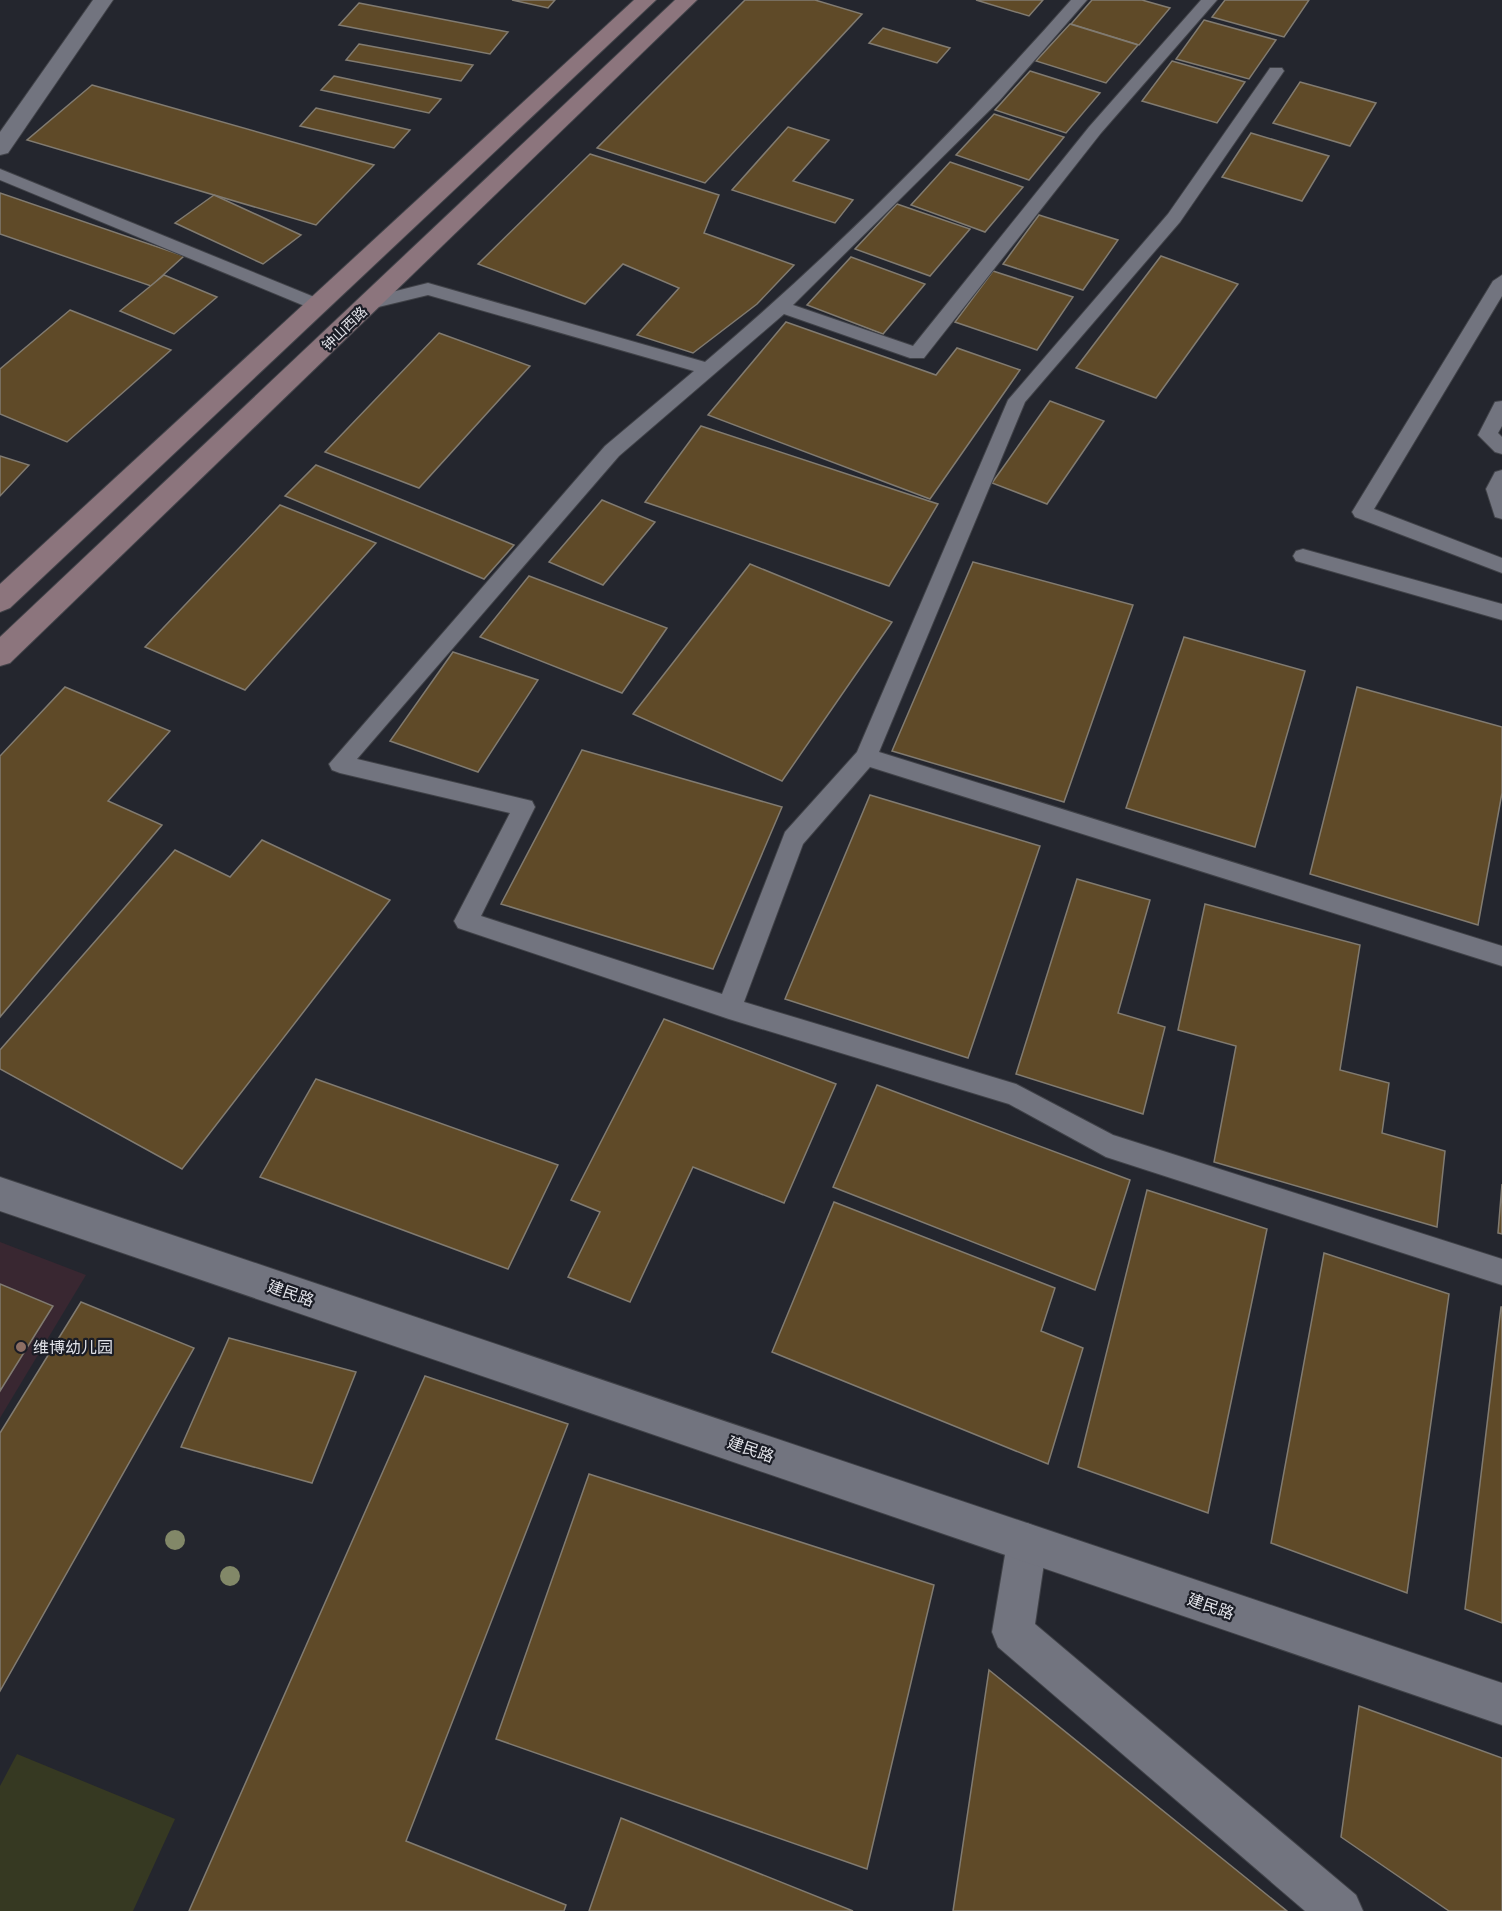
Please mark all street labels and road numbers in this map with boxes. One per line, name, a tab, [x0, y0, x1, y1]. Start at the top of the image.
street label: 钟山西路	[317, 302, 371, 354]
street label: 建民路	[265, 1275, 317, 1311]
street label: 建民路	[725, 1431, 777, 1467]
street label: 建民路	[1185, 1588, 1237, 1624]

